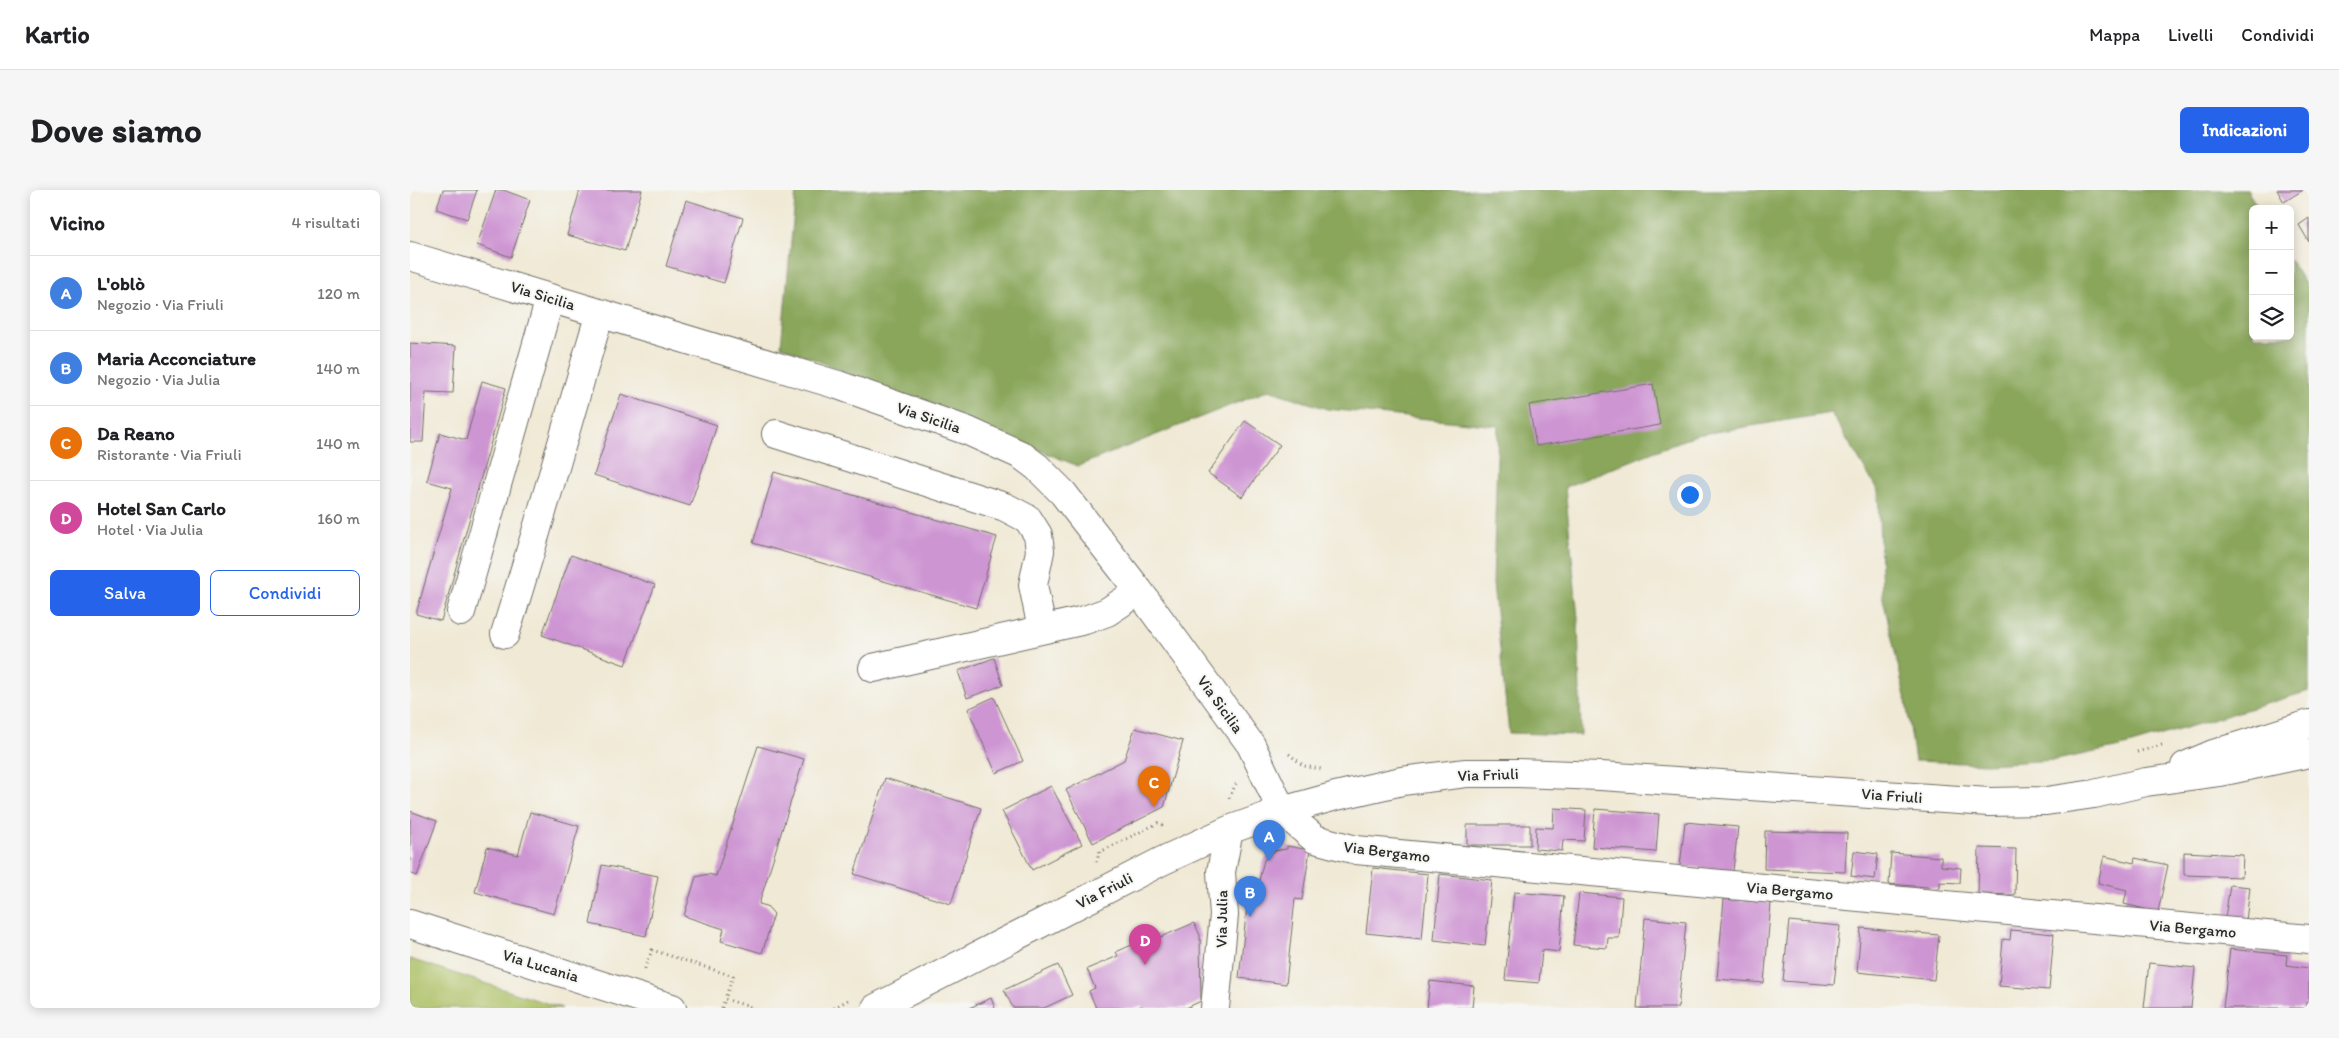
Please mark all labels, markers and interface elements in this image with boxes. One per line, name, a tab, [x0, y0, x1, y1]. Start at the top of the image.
text: Kartio	[25, 20, 90, 49]
text: Mappa	[2089, 24, 2140, 46]
text: Livelli	[2168, 24, 2213, 46]
text: Condividi	[2241, 24, 2314, 46]
button: Indicazioni	[2180, 107, 2309, 153]
text: Dove siamo	[30, 109, 202, 151]
map controls	[2249, 205, 2294, 340]
button: +	[2249, 205, 2294, 250]
text: Vicino	[50, 210, 105, 235]
text: 4 risultati	[292, 213, 360, 232]
button: −	[2249, 250, 2294, 295]
text: L'oblò	[97, 272, 145, 295]
street label: Via Sicilia	[508, 277, 578, 314]
text: A	[61, 284, 71, 303]
text: 120 m	[317, 284, 360, 303]
text: Negozio · Via Friuli	[97, 295, 224, 314]
button: layers	[2249, 295, 2294, 340]
text: Maria Acconciature	[97, 347, 256, 370]
text: B	[61, 359, 71, 378]
text: 140 m	[316, 359, 360, 378]
text: Negozio · Via Julia	[97, 370, 220, 389]
street label: Via Sicilia	[894, 398, 964, 438]
text: Da Reano	[97, 422, 175, 445]
text: C	[61, 434, 71, 453]
text: 140 m	[316, 434, 360, 453]
text: Ristorante · Via Friuli	[97, 445, 242, 464]
your location	[1677, 482, 1703, 508]
text: Hotel San Carlo	[97, 497, 226, 520]
text: D	[61, 509, 71, 528]
text: 160 m	[317, 509, 360, 528]
text: Hotel · Via Julia	[97, 520, 203, 539]
button: Salva	[50, 570, 200, 616]
button: Condividi	[210, 570, 360, 616]
street label: Via Sicilia	[1193, 672, 1248, 737]
street label: Via Friuli	[1457, 764, 1519, 785]
pin: C	[1138, 766, 1170, 807]
street label: Via Friuli	[1861, 784, 1923, 807]
pin: A	[1253, 820, 1285, 861]
street label: Via Bergamo	[1342, 837, 1431, 866]
street label: Via Friuli	[1073, 868, 1136, 913]
pin: B	[1234, 876, 1266, 917]
street label: Via Bergamo	[1746, 877, 1834, 904]
street label: Via Julia	[1211, 890, 1232, 948]
street label: Via Bergamo	[2149, 915, 2237, 942]
pin: D	[1129, 924, 1161, 965]
street label: Via Lucania	[500, 945, 582, 986]

